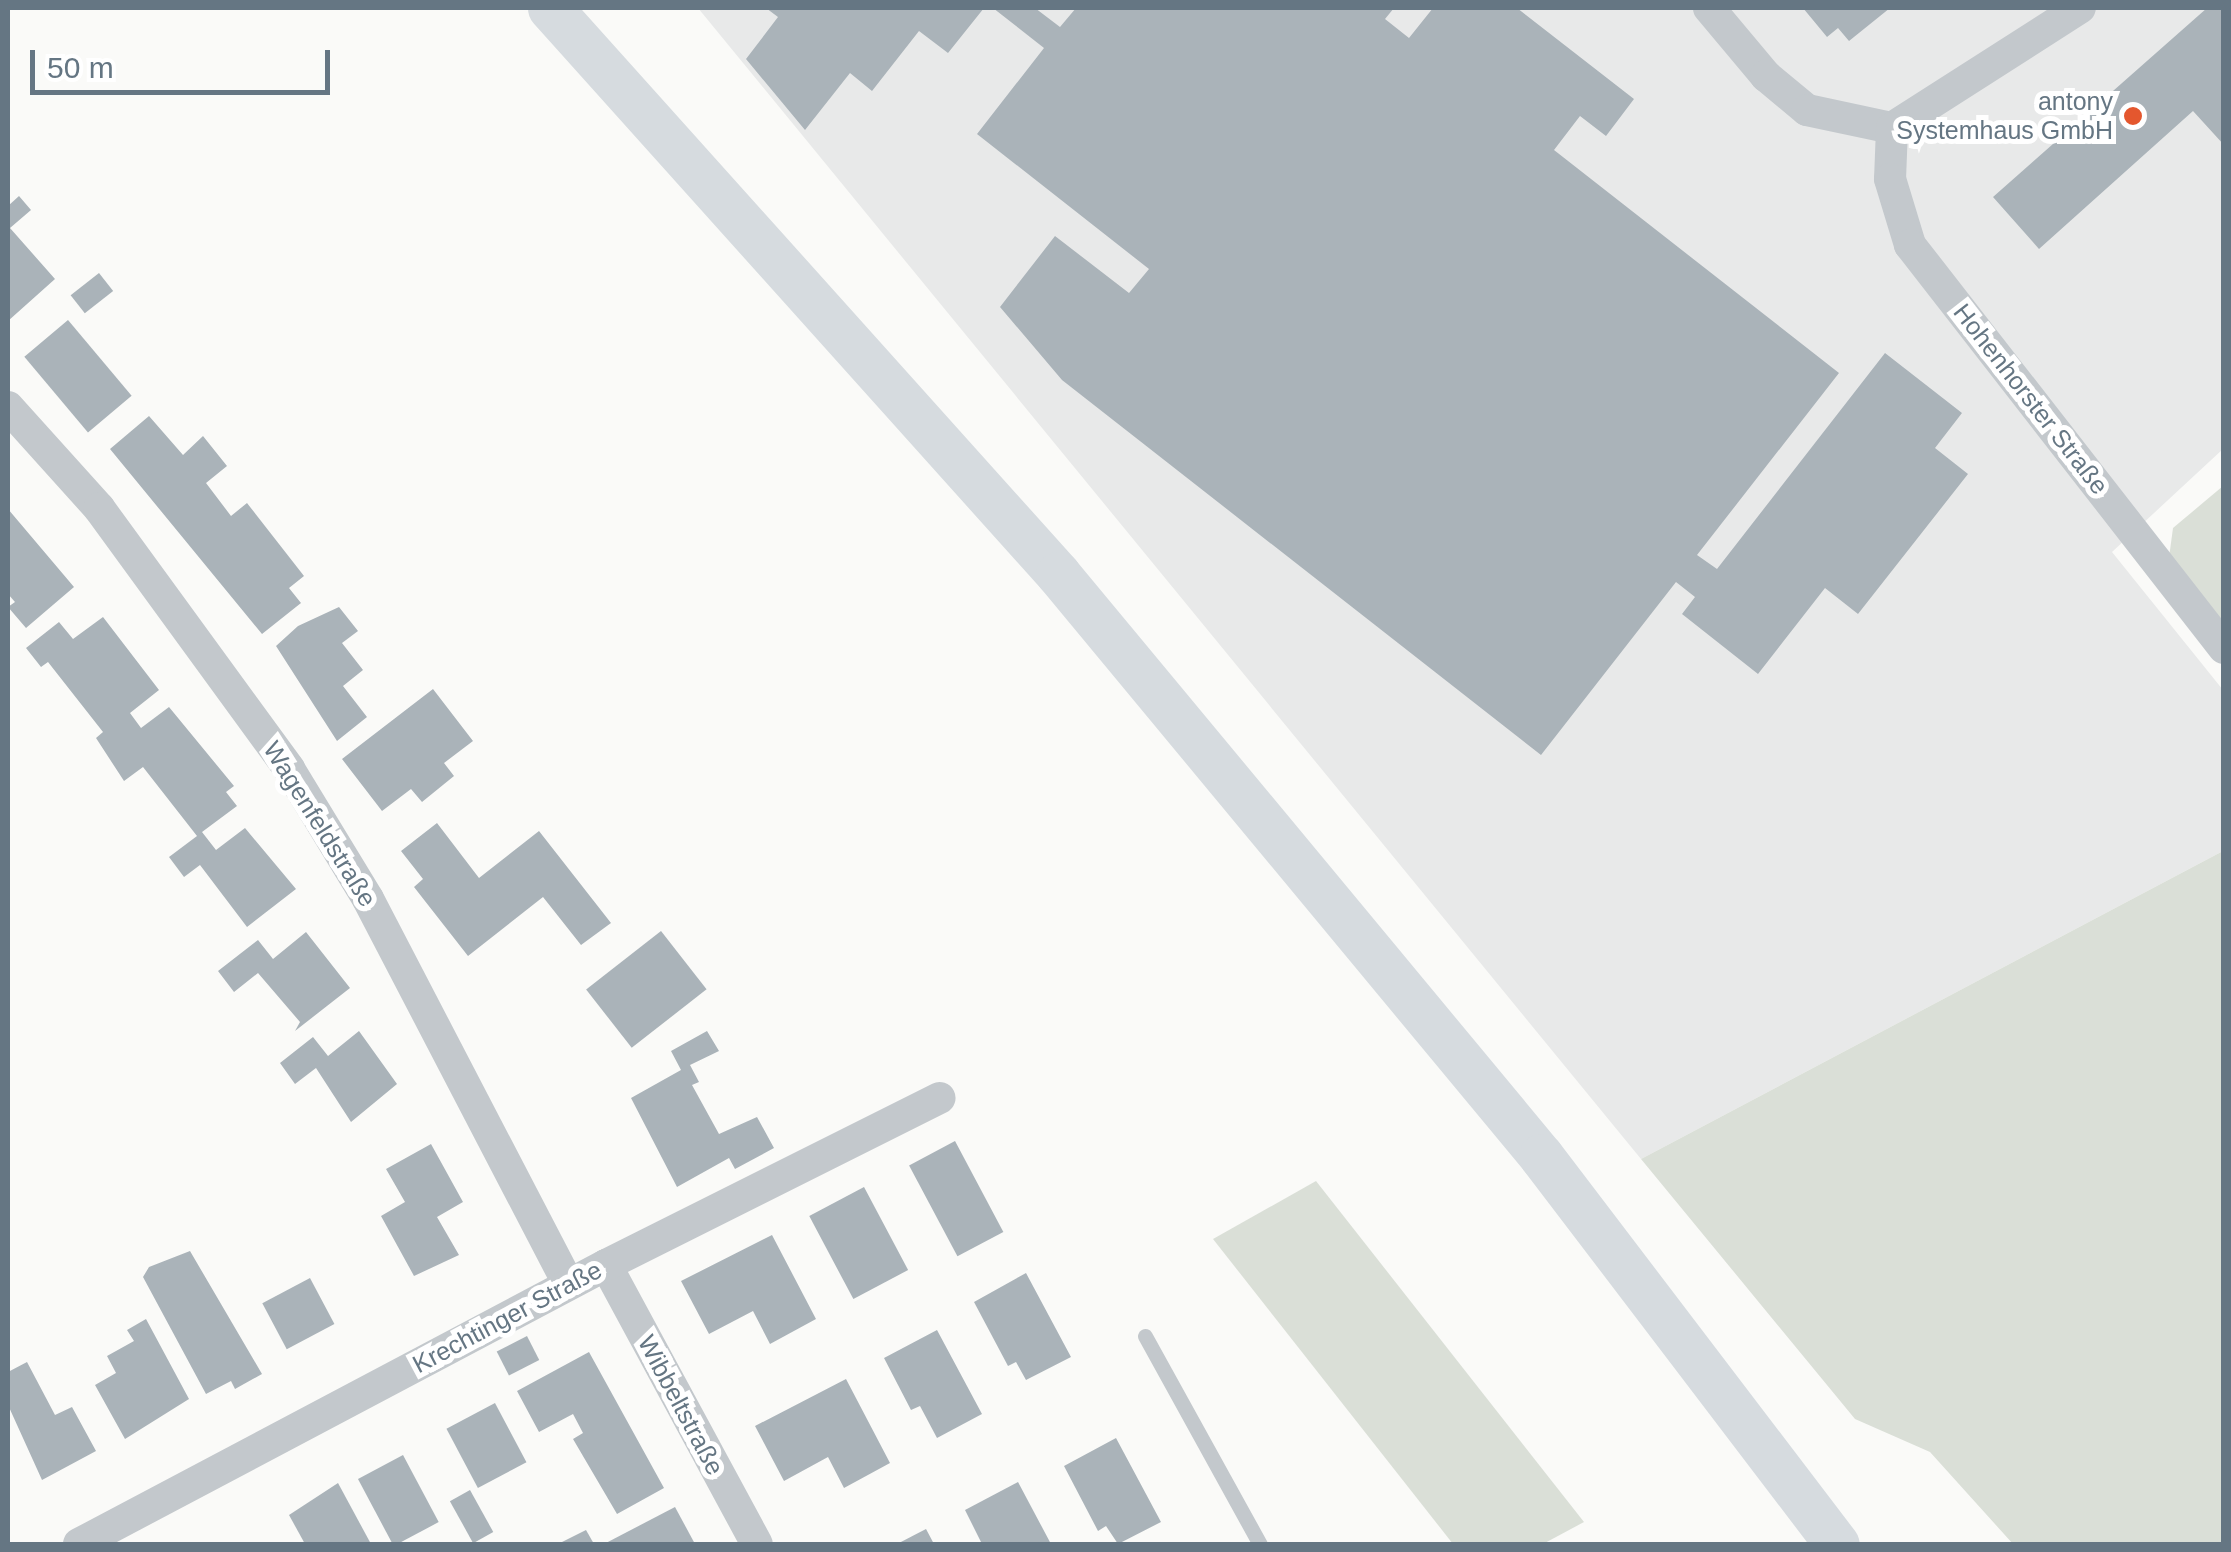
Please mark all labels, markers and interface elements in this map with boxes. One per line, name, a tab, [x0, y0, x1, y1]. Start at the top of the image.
scale bar	[35, 30, 335, 92]
text: 50 m	[47, 51, 114, 84]
place label: antony Systemhaus GmbH	[1896, 87, 2113, 146]
marker: antony Systemhaus GmbH	[2122, 105, 2144, 127]
street label: Hohenhorster Straße	[1947, 298, 2115, 500]
street label: Wagenfeldstraße	[257, 736, 383, 912]
street label: Krechtinger Straße	[407, 1255, 607, 1379]
street label: Wibbeltstraße	[632, 1330, 730, 1480]

